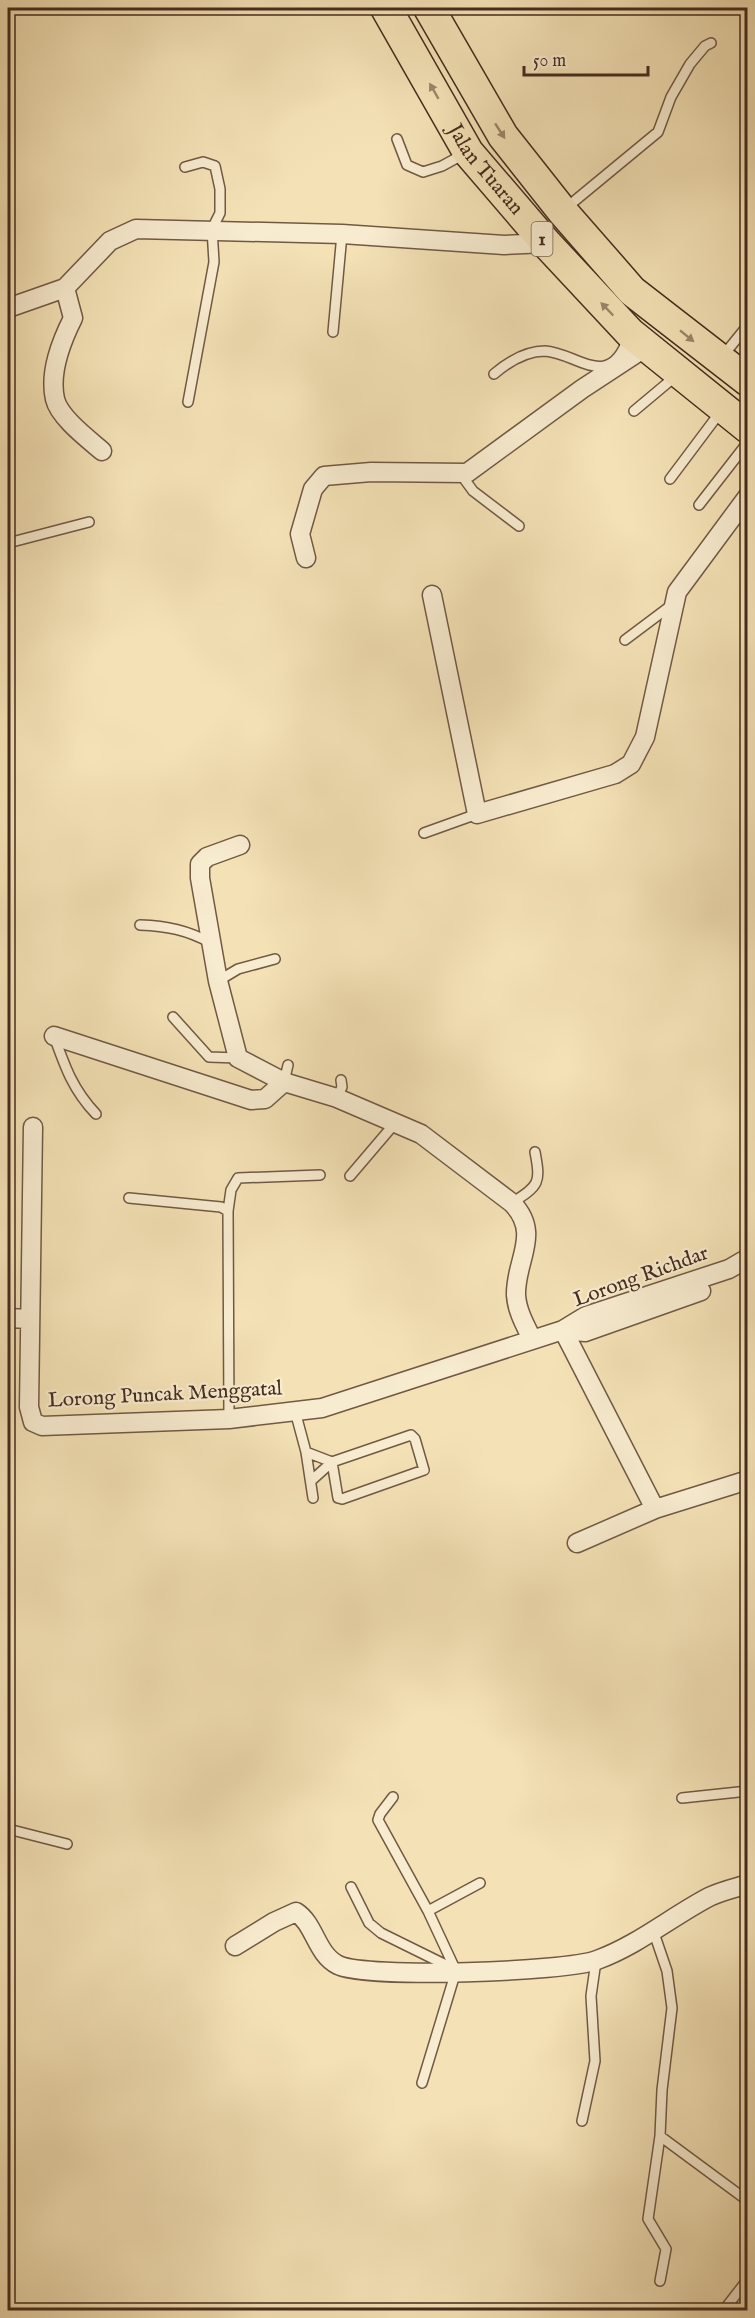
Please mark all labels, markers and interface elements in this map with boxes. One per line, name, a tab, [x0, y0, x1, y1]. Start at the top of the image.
scale bar	[524, 39, 648, 77]
text: 50 m	[533, 50, 566, 73]
one-way arrow	[429, 82, 439, 99]
street label: Jalan Tuaran	[440, 117, 530, 221]
one-way arrow	[494, 123, 505, 139]
road number: 1	[532, 222, 552, 256]
one-way arrow	[600, 302, 614, 316]
one-way arrow	[680, 329, 695, 342]
street label: Lorong Richdar	[570, 1240, 713, 1314]
street label: Lorong Puncak Menggatal	[47, 1375, 283, 1415]

